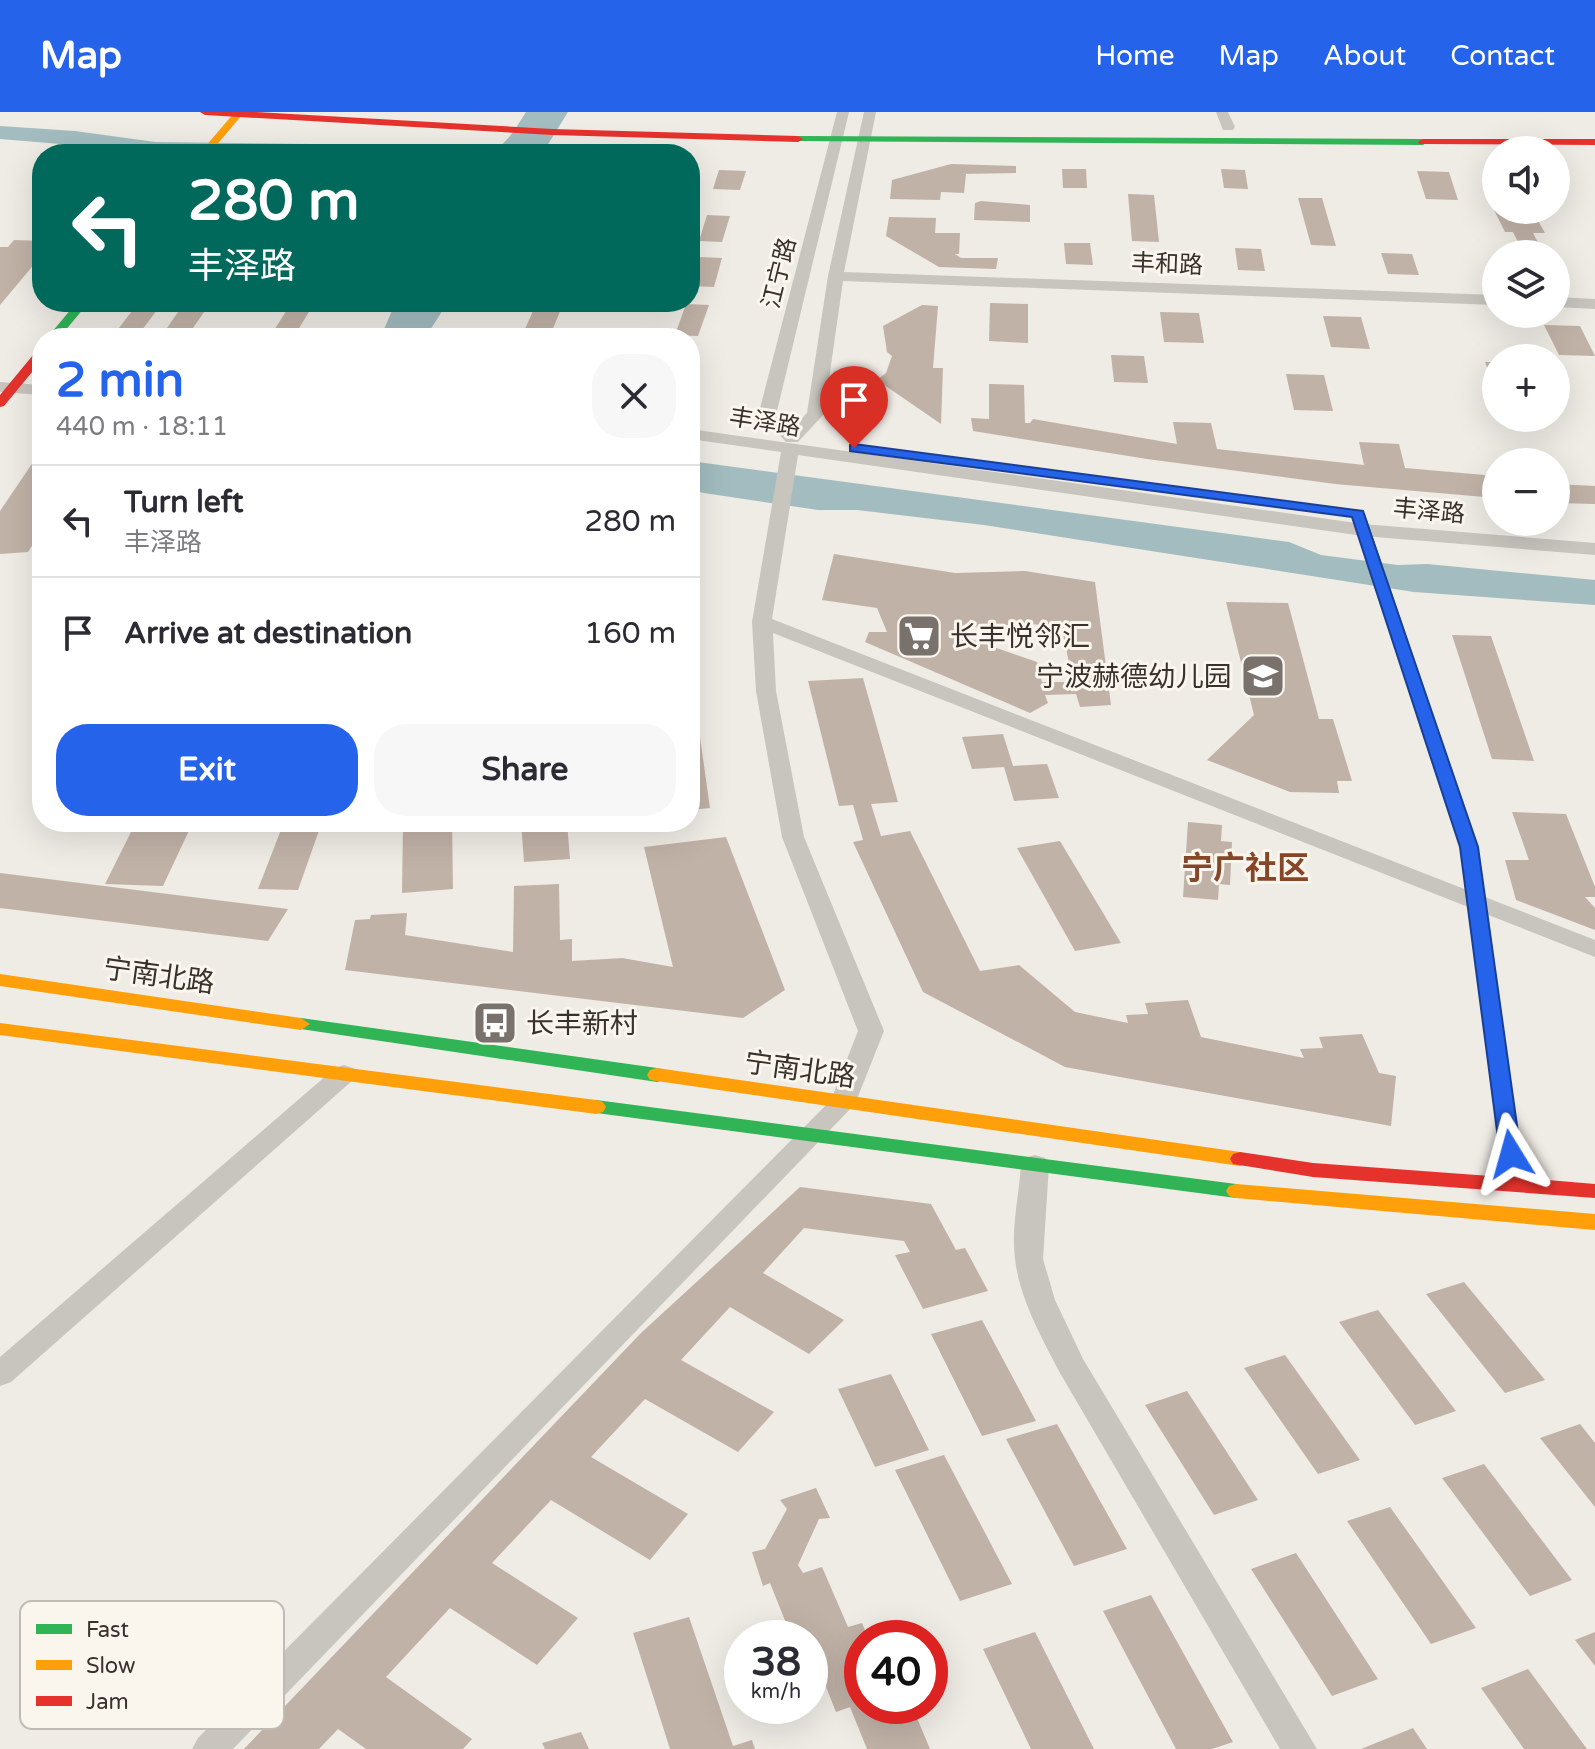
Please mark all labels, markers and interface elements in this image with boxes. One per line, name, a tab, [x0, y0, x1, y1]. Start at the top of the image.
text: Map	[40, 33, 122, 79]
text: Home	[1095, 39, 1175, 73]
text: Map	[1219, 39, 1279, 73]
text: About	[1323, 39, 1406, 73]
text: Contact	[1450, 39, 1555, 73]
map controls	[1482, 136, 1570, 536]
button: sound	[1482, 136, 1570, 224]
text: 280 m	[188, 168, 359, 235]
icon: left	[56, 176, 160, 280]
street label: 江宁路	[757, 235, 802, 312]
button: layers	[1482, 240, 1570, 328]
text: 丰泽路	[188, 245, 296, 288]
street label: 丰和路	[1130, 249, 1203, 280]
button: +	[1482, 344, 1570, 432]
text: 2 min	[56, 352, 184, 410]
button: close	[592, 354, 676, 438]
pin	[820, 366, 888, 448]
icon: arrive	[832, 378, 876, 422]
street label: 丰泽路	[727, 403, 803, 442]
text: 440 m · 18:11	[56, 411, 228, 442]
button: −	[1482, 448, 1570, 536]
text: Turn left	[124, 484, 243, 521]
street label: 丰泽路	[1392, 494, 1466, 529]
icon: left	[56, 499, 100, 543]
text: 280 m	[584, 503, 676, 540]
text: 丰泽路	[124, 527, 202, 558]
icon: arrive	[56, 611, 100, 655]
supermarket icon: 长丰悦邻汇	[895, 612, 943, 660]
text: Arrive at destination	[124, 615, 412, 652]
text: 160 m	[584, 615, 676, 652]
place label: 长丰悦邻汇	[950, 620, 1090, 654]
school or university icon: 宁波赫德幼儿园	[1239, 652, 1287, 700]
place label: 宁波赫德幼儿园	[1036, 660, 1232, 694]
button: Exit	[56, 724, 358, 816]
button: Share	[374, 724, 676, 816]
district label: 宁广社区	[1181, 850, 1309, 888]
street label: 宁南北路	[101, 951, 217, 1001]
bus stop icon: 长丰新村	[471, 999, 519, 1047]
place label: 长丰新村	[526, 1007, 638, 1041]
street label: 宁南北路	[742, 1045, 858, 1095]
position arrow	[1469, 1112, 1553, 1196]
legend	[20, 1601, 284, 1729]
text: Fast	[86, 1617, 129, 1643]
speed limit sign: 40	[844, 1620, 948, 1724]
text: 38	[751, 1638, 801, 1686]
text: Slow	[86, 1653, 136, 1679]
text: km/h	[751, 1680, 801, 1704]
text: Jam	[86, 1689, 129, 1715]

